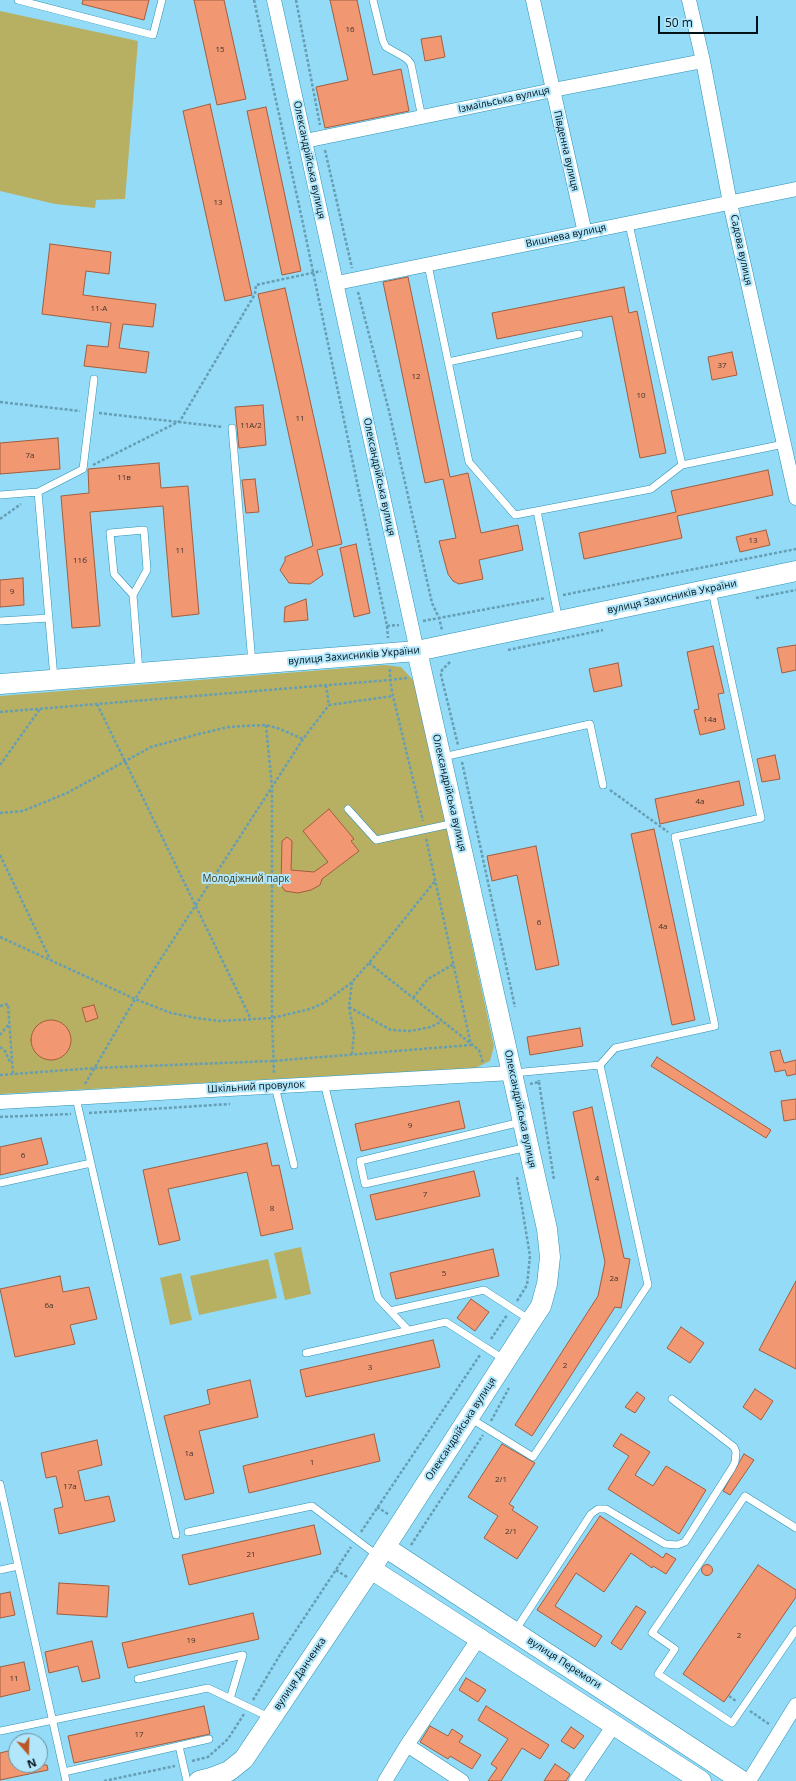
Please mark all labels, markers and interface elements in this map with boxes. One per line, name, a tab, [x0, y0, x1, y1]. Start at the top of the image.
scale bar	[660, 8, 760, 34]
text: 50 m	[665, 14, 693, 31]
house number: 16	[345, 25, 355, 35]
house number: 15	[215, 45, 225, 55]
street label: Ізмаїльська вулиця	[457, 84, 551, 116]
street label: Олександрійська вулиця	[291, 100, 327, 220]
street label: Південна вулиця	[551, 110, 581, 192]
house number: 13	[213, 198, 223, 208]
street label: Садова вулиця	[728, 213, 754, 287]
street label: Вишнева вулиця	[525, 222, 607, 250]
house number: 11-А	[91, 304, 107, 314]
house number: 37	[717, 361, 727, 371]
house number: 12	[411, 372, 421, 382]
house number: 10	[636, 391, 646, 401]
house number: 11	[295, 414, 305, 424]
street label: Олександрійська вулиця	[361, 417, 397, 537]
house number: 11А/2	[240, 421, 262, 431]
house number: 7а	[25, 451, 35, 461]
house number: 11в	[117, 473, 131, 483]
house number: 13	[748, 536, 758, 546]
house number: 11	[175, 546, 185, 556]
house number: 11б	[73, 556, 87, 566]
street label: вулиця Захисників України	[606, 577, 738, 617]
house number: 9	[10, 587, 14, 597]
street label: вулиця Захисників України	[288, 644, 420, 668]
house number: 14а	[703, 715, 717, 725]
street label: Олександрійська вулиця	[430, 733, 468, 853]
house number: 4а	[695, 797, 705, 807]
park label: Молодіжний парк	[202, 873, 290, 885]
house number: 6	[537, 918, 541, 928]
house number: 4а	[658, 922, 668, 932]
street label: Олександрійська вулиця	[502, 1049, 538, 1169]
street label: Шкільний провулок	[207, 1078, 305, 1096]
house number: 9	[408, 1121, 412, 1131]
house number: 6	[21, 1151, 25, 1161]
house number: 4	[595, 1174, 599, 1184]
house number: 7	[423, 1190, 427, 1200]
house number: 8	[270, 1204, 274, 1214]
house number: 5	[442, 1269, 446, 1279]
house number: 2а	[609, 1274, 619, 1284]
house number: 6а	[44, 1301, 54, 1311]
house number: 2	[563, 1361, 567, 1371]
house number: 3	[368, 1363, 372, 1373]
street label: Олександрійська вулиця	[423, 1375, 499, 1483]
house number: 1а	[184, 1449, 194, 1459]
house number: 1	[310, 1458, 314, 1468]
house number: 2/1	[495, 1475, 507, 1485]
house number: 17а	[63, 1482, 77, 1492]
house number: 2/1	[505, 1527, 517, 1537]
house number: 21	[246, 1550, 256, 1560]
house number: 2	[737, 1631, 741, 1641]
street label: вулиця Перемоги	[525, 1635, 603, 1691]
house number: 19	[186, 1636, 196, 1646]
street label: вулиця Данченка	[271, 1636, 329, 1712]
house number: 11	[9, 1674, 19, 1684]
house number: 17	[134, 1730, 144, 1740]
north arrow	[8, 1733, 48, 1773]
text: N	[25, 1755, 39, 1772]

